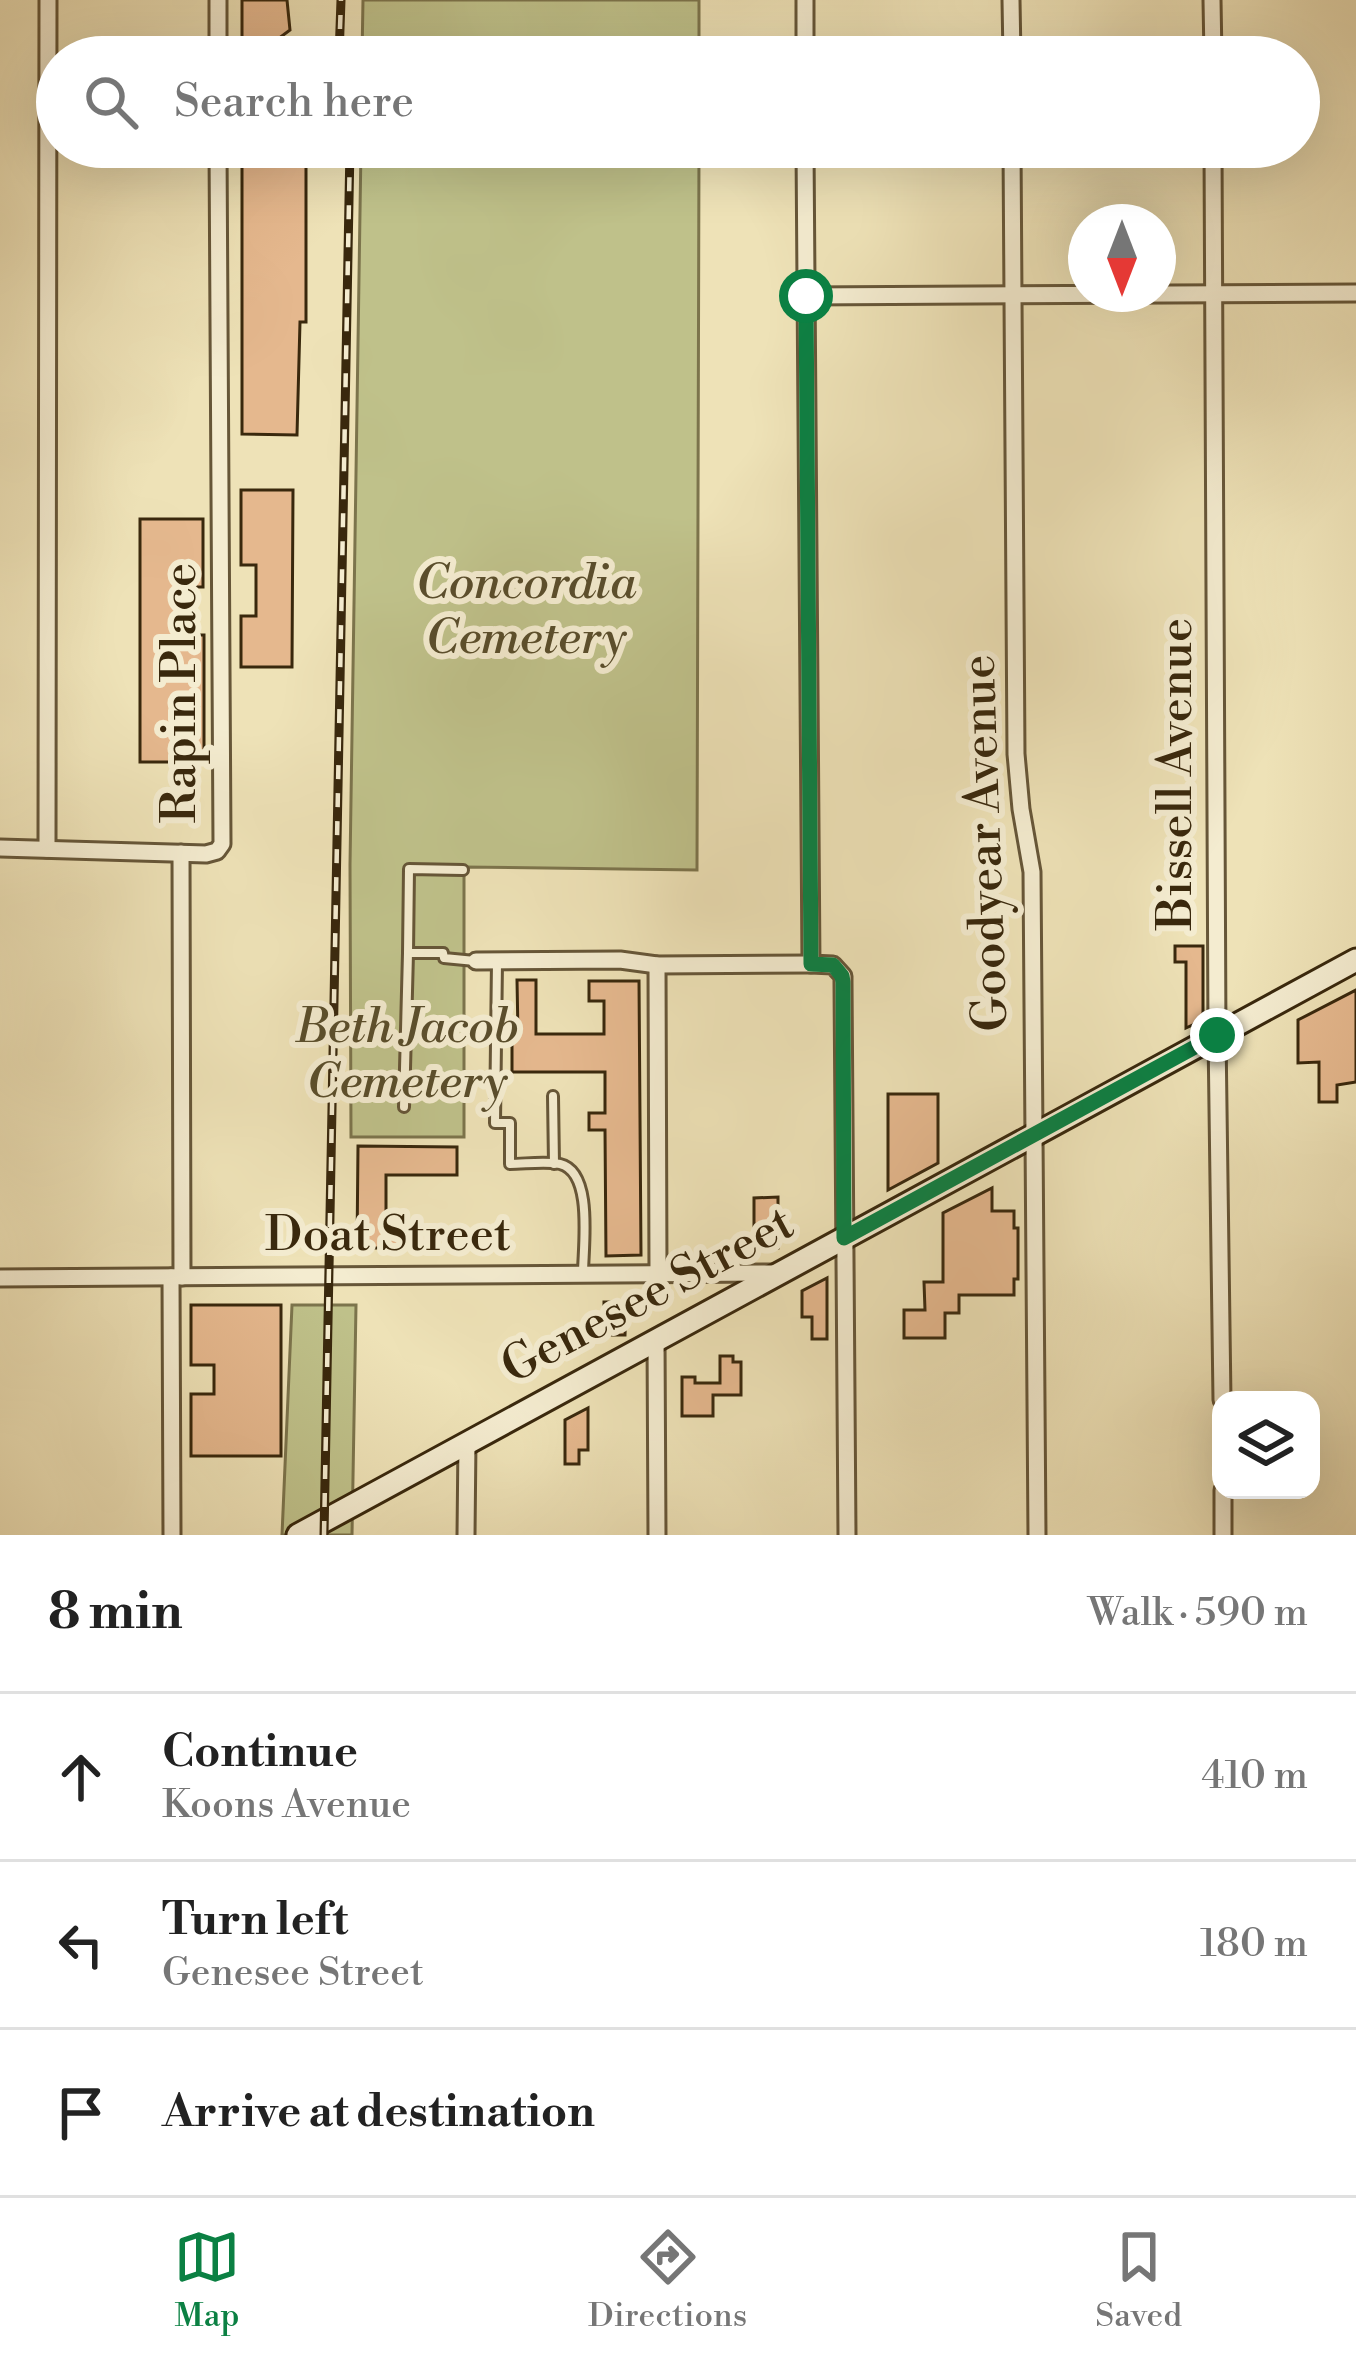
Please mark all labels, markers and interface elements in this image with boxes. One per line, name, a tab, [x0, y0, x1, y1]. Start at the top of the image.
search box	[36, 36, 1320, 168]
icon: search	[78, 69, 144, 135]
text: Search here	[174, 74, 414, 131]
north arrow	[1068, 204, 1176, 312]
route start	[779, 269, 833, 323]
park label: Concordia Cemetery	[416, 554, 637, 669]
street label: Rapin Place	[151, 563, 211, 823]
street label: Bissell Avenue	[1147, 618, 1207, 931]
street label: Goodyear Avenue	[949, 654, 1023, 1032]
park label: Beth Jacob Cemetery	[294, 998, 519, 1113]
route end	[1190, 1008, 1244, 1062]
street label: Genesee Street	[492, 1194, 804, 1398]
street label: Doat Street	[265, 1206, 511, 1266]
map controls	[1212, 1391, 1320, 1499]
button: layers	[1212, 1391, 1320, 1499]
text: 8 min	[48, 1581, 183, 1645]
text: Walk · 590 m	[1088, 1589, 1308, 1638]
text: Continue	[162, 1724, 358, 1781]
icon: ahead	[48, 1744, 114, 1810]
text: 410 m	[1201, 1752, 1308, 1801]
text: Koons Avenue	[162, 1781, 411, 1830]
text: Turn left	[162, 1892, 348, 1949]
icon: left	[48, 1912, 114, 1978]
text: 180 m	[1200, 1920, 1308, 1969]
text: Genesee Street	[162, 1949, 424, 1998]
icon: arrive	[48, 2080, 114, 2146]
text: Arrive at destination	[162, 2084, 595, 2141]
tab: Map	[174, 2224, 240, 2337]
tab: Directions	[588, 2224, 747, 2337]
tab: Saved	[1095, 2224, 1182, 2337]

